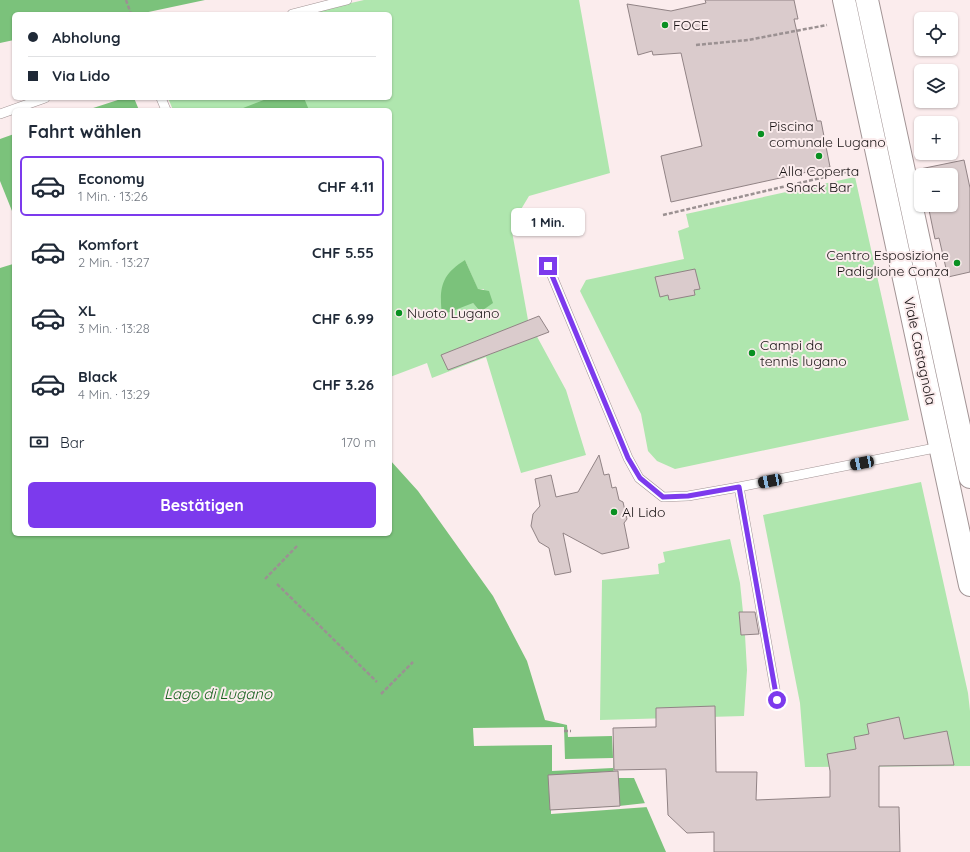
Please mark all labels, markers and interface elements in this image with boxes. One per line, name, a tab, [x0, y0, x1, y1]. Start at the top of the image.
map controls	[914, 12, 958, 212]
button: locate	[914, 12, 958, 56]
place label: FOCE	[673, 16, 709, 34]
marker: FOCE	[660, 20, 670, 30]
text: Abholung	[52, 28, 120, 47]
button: layers	[914, 64, 958, 108]
text: Via Lido	[52, 66, 110, 85]
button: +	[914, 116, 958, 160]
place label: Piscina comunale Lugano	[769, 117, 886, 151]
text: Fahrt wählen	[28, 120, 142, 143]
marker: Piscina comunale Lugano	[756, 129, 766, 139]
marker: Alla Coperta Snack Bar	[814, 151, 824, 161]
place label: Alla Coperta Snack Bar	[779, 162, 859, 196]
icon: car	[30, 168, 66, 204]
button: −	[914, 168, 958, 212]
text: Economy	[78, 169, 145, 188]
text: CHF 4.11	[318, 177, 374, 196]
text: 1 Min. · 13:26	[78, 188, 148, 204]
callout: 1 Min.	[511, 208, 585, 236]
text: 1 Min.	[531, 214, 565, 230]
icon: car	[30, 234, 66, 270]
text: Komfort	[78, 235, 139, 254]
text: CHF 5.55	[312, 243, 374, 262]
place label: Centro Esposizione Padiglione Conza	[827, 246, 949, 280]
text: 2 Min. · 13:27	[78, 254, 149, 270]
route end	[539, 257, 557, 275]
marker: Centro Esposizione Padiglione Conza	[952, 258, 962, 268]
street label: Viale Castagnola	[900, 295, 940, 407]
icon: car	[30, 300, 66, 336]
text: XL	[78, 301, 96, 320]
place label: Nuoto Lugano	[407, 304, 500, 322]
marker: Nuoto Lugano	[394, 308, 404, 318]
text: CHF 6.99	[312, 309, 374, 328]
text: 3 Min. · 13:28	[78, 320, 150, 336]
place label: Campi da tennis lugano	[760, 336, 847, 370]
marker: Campi da tennis lugano	[747, 348, 757, 358]
icon: car	[30, 366, 66, 402]
text: Black	[78, 367, 118, 386]
text: CHF 3.26	[313, 375, 374, 394]
text: 4 Min. · 13:29	[78, 386, 150, 402]
icon: cash	[28, 431, 50, 453]
text: Bar	[60, 433, 85, 452]
text: 170 m	[341, 434, 376, 450]
car	[849, 455, 875, 471]
car	[757, 473, 783, 489]
button: Bestätigen	[28, 482, 376, 528]
place label: Al Lido	[622, 503, 665, 521]
marker: Al Lido	[609, 507, 619, 517]
water label: Lago di Lugano	[164, 684, 273, 703]
route start	[768, 691, 786, 709]

